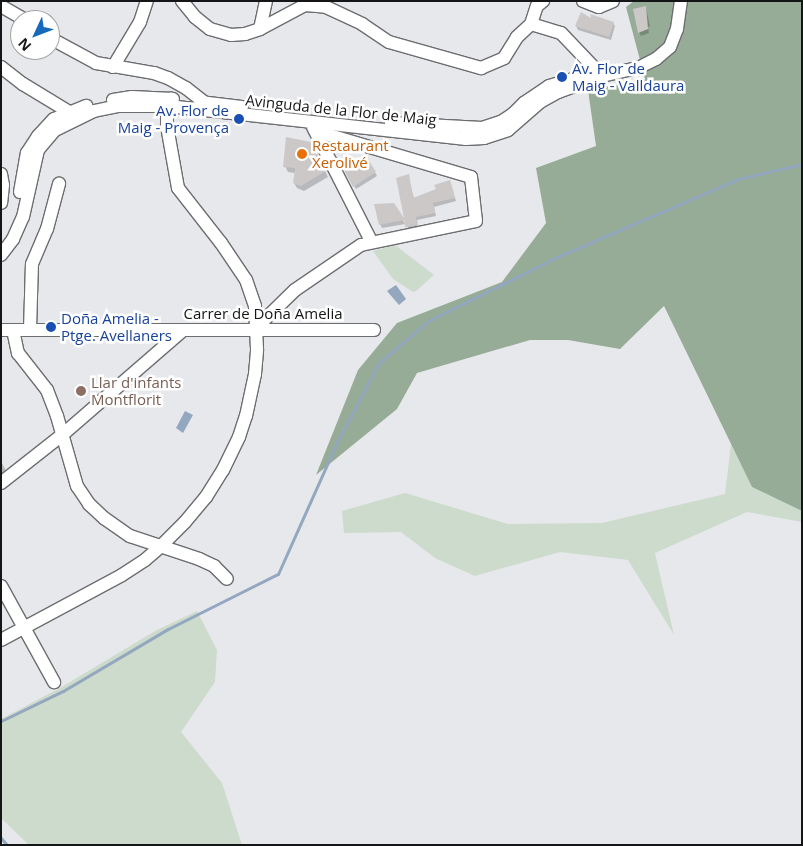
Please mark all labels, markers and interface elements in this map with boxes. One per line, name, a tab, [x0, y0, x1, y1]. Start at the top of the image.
north arrow	[10, 10, 60, 60]
text: N	[14, 34, 35, 56]
place label: Av. Flor de Maig - Valldaura	[572, 59, 684, 94]
marker: Av. Flor de Maig - Valldaura	[556, 71, 568, 83]
street label: Avinguda de la Flor de Maig	[245, 91, 437, 129]
place label: Av. Flor de Maig - Provença	[118, 101, 229, 136]
marker: Av. Flor de Maig - Provença	[233, 113, 245, 125]
place label: Restaurant Xerolivé	[312, 136, 389, 171]
marker: Restaurant Xerolivé	[296, 148, 308, 160]
street label: Carrer de Doña Amelia	[183, 305, 343, 323]
place label: Doña Amelia - Ptge. Avellaners	[61, 309, 172, 344]
marker: Doña Amelia - Ptge. Avellaners	[45, 321, 57, 333]
place label: Llar d'infants Montflorit	[91, 373, 182, 408]
marker: Llar d'infants Montflorit	[75, 385, 87, 397]

